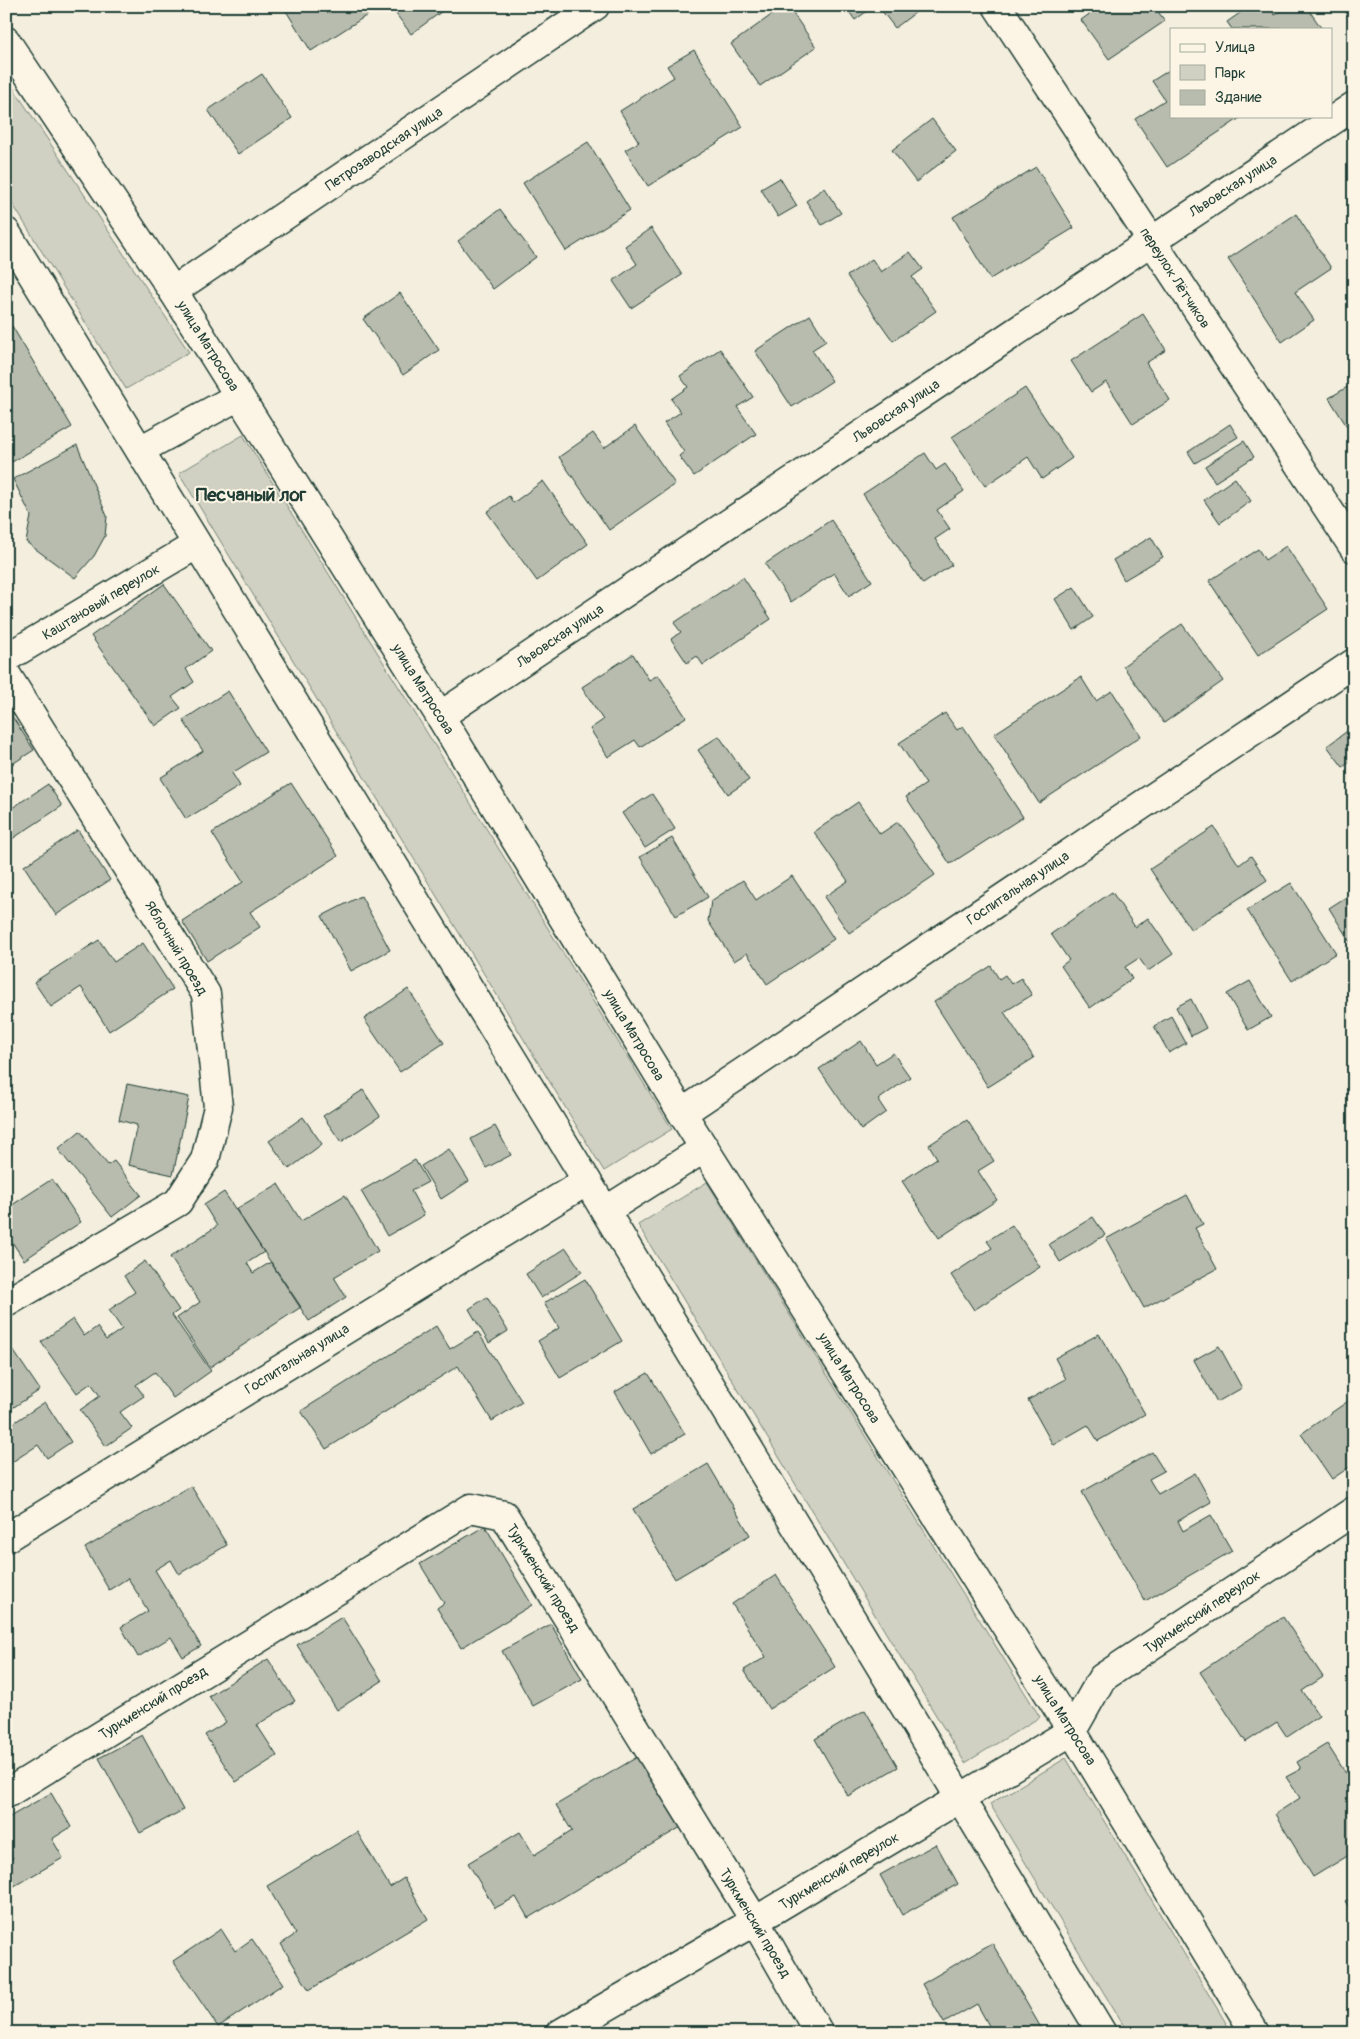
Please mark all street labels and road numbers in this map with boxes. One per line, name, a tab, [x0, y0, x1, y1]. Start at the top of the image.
street label: Петрозаводская улица	[322, 103, 446, 195]
street label: Львовская улица	[1185, 151, 1280, 221]
street label: переулок Лётчиков	[1136, 224, 1214, 332]
street label: улица Матросова	[173, 297, 243, 394]
street label: Львовская улица	[848, 376, 943, 447]
street label: Каштановый переулок	[39, 560, 163, 644]
street label: Львовская улица	[512, 601, 607, 672]
street label: улица Матросова	[388, 640, 458, 737]
street label: Госпитальная улица	[964, 847, 1072, 929]
street label: Яблочный проезд	[141, 898, 211, 999]
street label: улица Матросова	[600, 985, 668, 1084]
street label: Госпитальная улица	[242, 1320, 352, 1398]
street label: улица Матросова	[814, 1329, 884, 1426]
street label: Туркменский проезд	[503, 1521, 583, 1636]
street label: Туркменский переулок	[1141, 1567, 1263, 1657]
street label: Туркменский проезд	[96, 1663, 211, 1743]
street label: улица Матросова	[1030, 1671, 1100, 1768]
street label: Туркменский переулок	[776, 1829, 902, 1913]
street label: Туркменский проезд	[716, 1865, 795, 1981]

